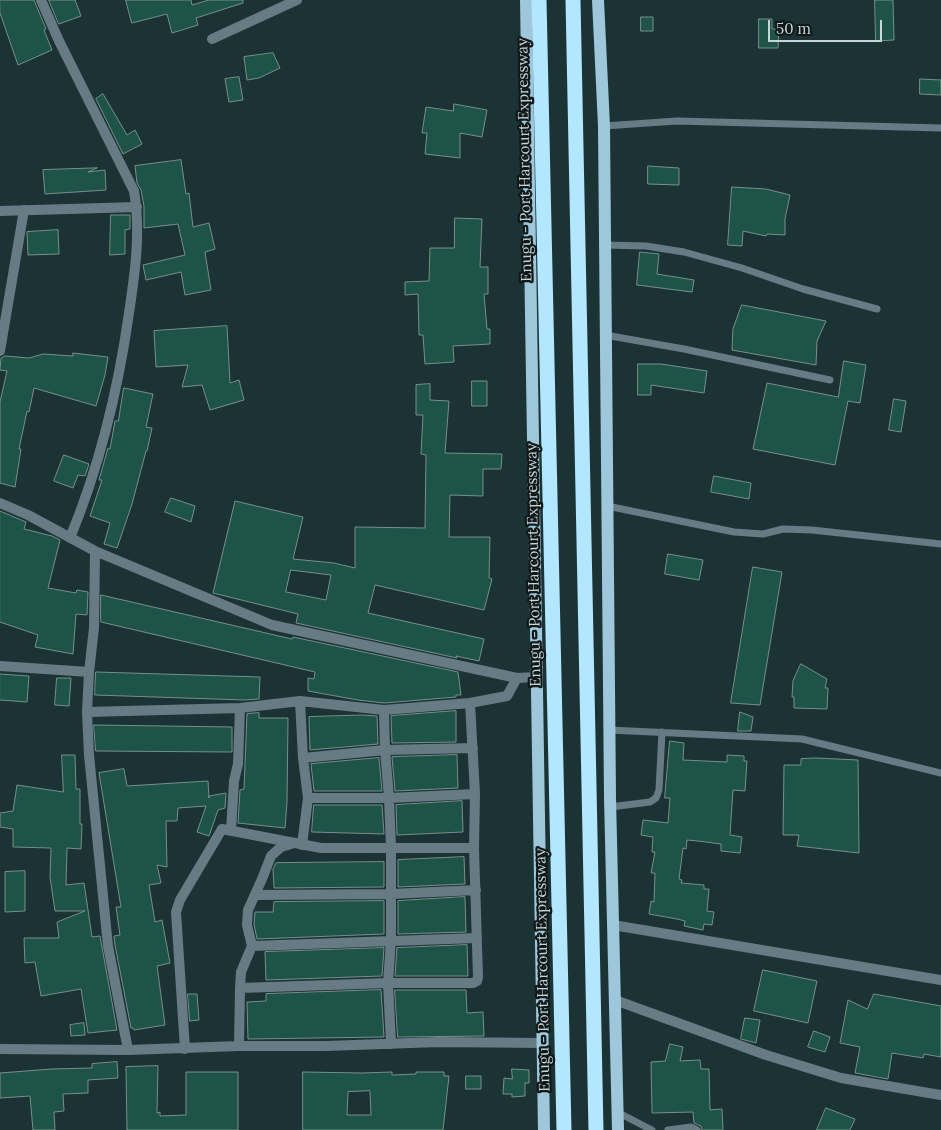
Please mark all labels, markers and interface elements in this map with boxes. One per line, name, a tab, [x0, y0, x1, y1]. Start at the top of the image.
scale bar	[771, 10, 885, 42]
text: 50 m	[776, 19, 811, 38]
street label: Enugu - Port Harcourt Expressway	[514, 38, 536, 282]
street label: Enugu - Port Harcourt Expressway	[523, 443, 545, 687]
street label: Enugu - Port Harcourt Expressway	[532, 848, 554, 1092]

